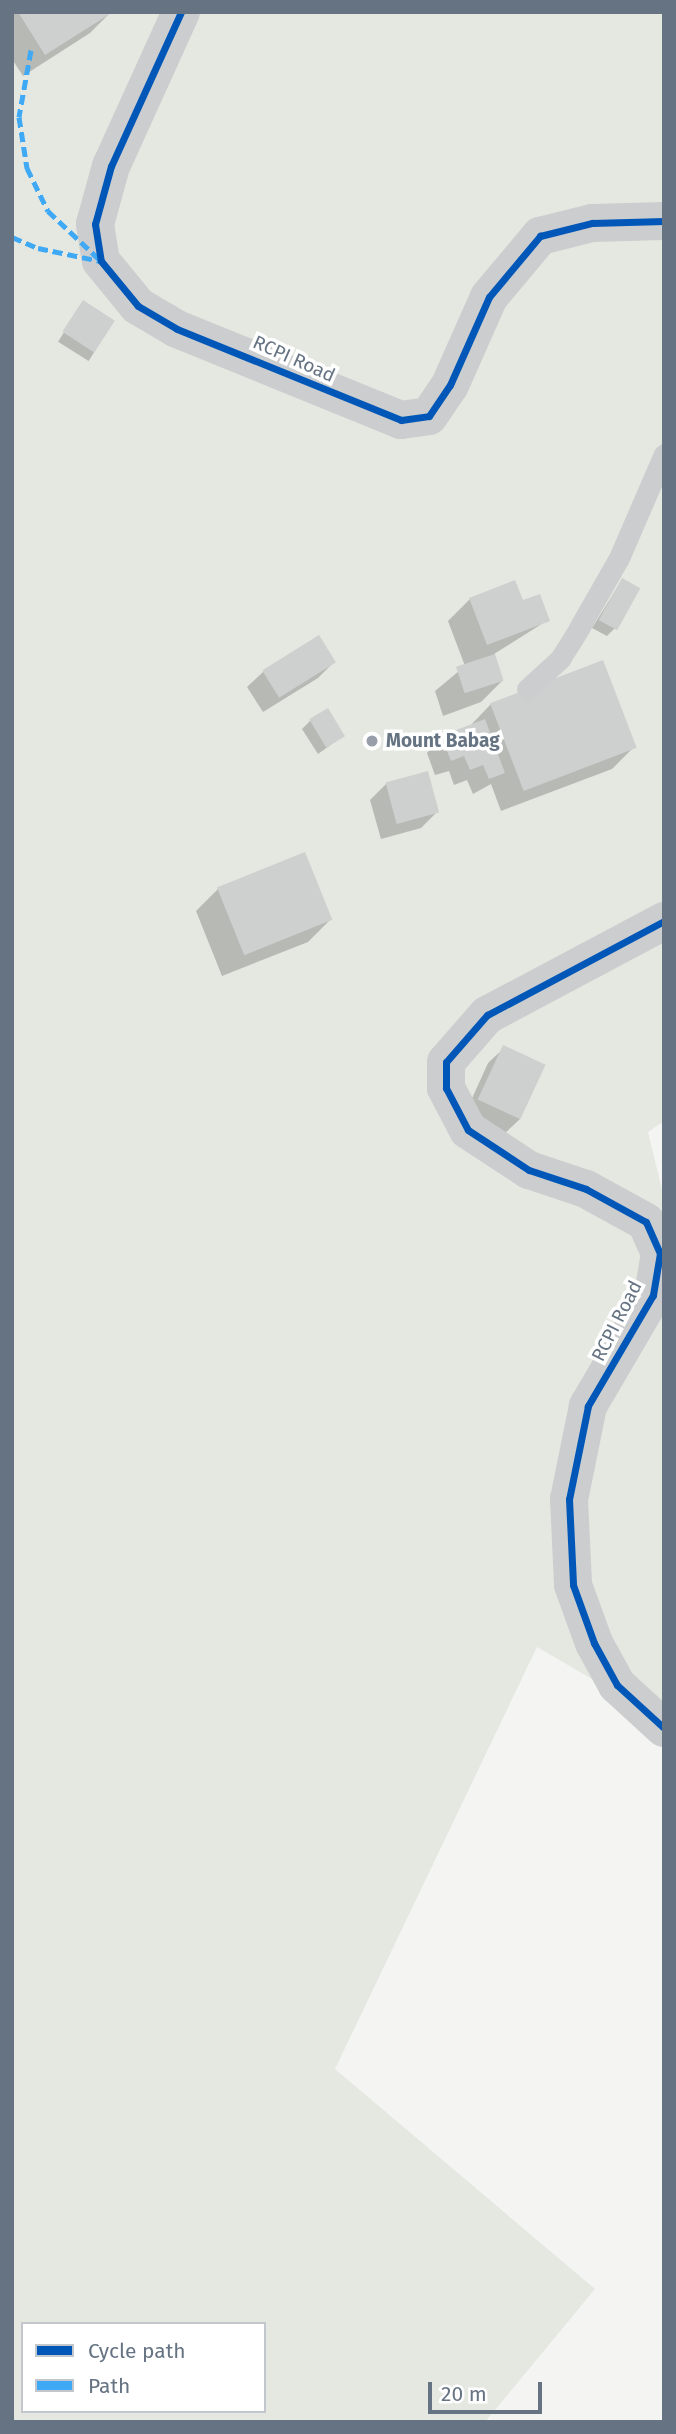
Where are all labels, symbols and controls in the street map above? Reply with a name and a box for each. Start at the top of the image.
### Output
street label: RCPI Road [249,331,339,387]
place label: Mount Babag [386,730,500,752]
marker: Mount Babag [364,733,380,749]
street label: RCPI Road [587,1277,647,1365]
legend [21,2322,266,2413]
text: Cycle path [88,2338,186,2364]
scale bar [431,2368,545,2412]
text: Path [88,2373,130,2399]
text: 20 m [441,2381,487,2407]

